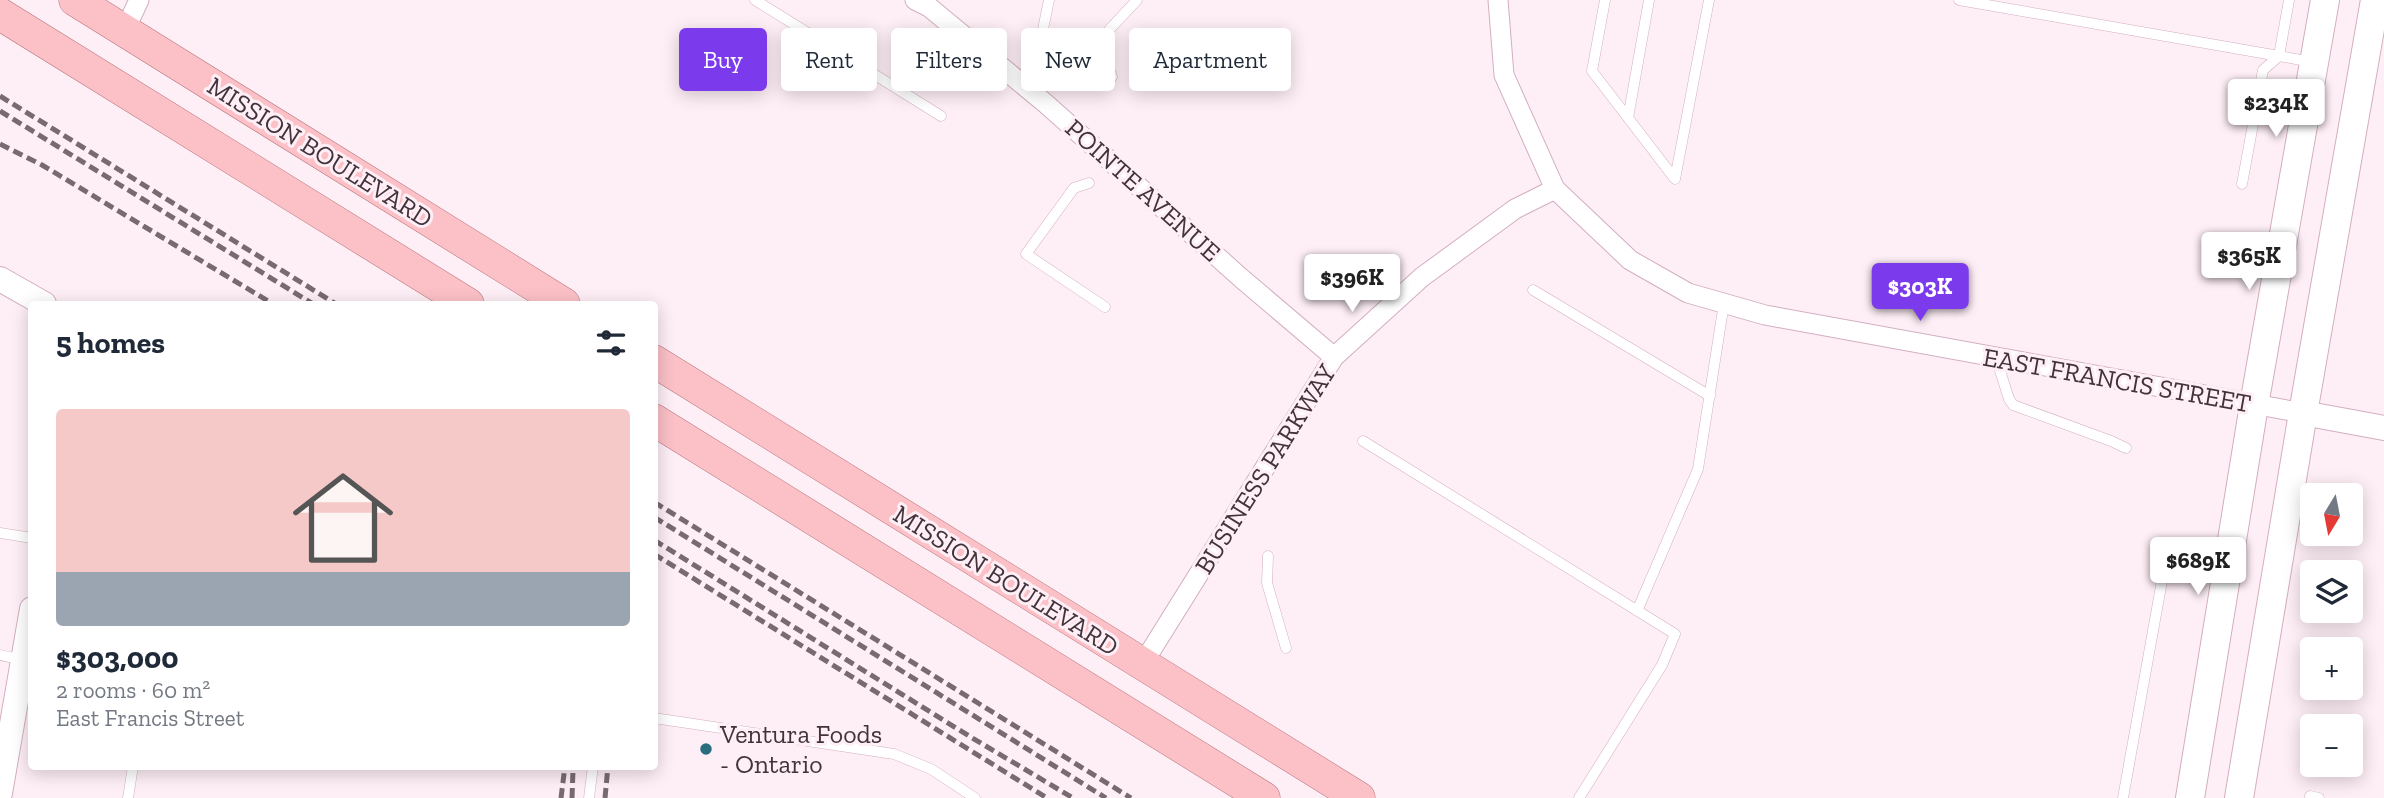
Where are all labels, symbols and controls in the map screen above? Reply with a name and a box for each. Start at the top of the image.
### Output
chip: Buy [679,28,767,91]
chip: Rent [781,28,877,91]
chip: Filters [891,28,1007,91]
chip: New [1021,28,1115,91]
chip: Apartment [1129,28,1291,91]
street label: MISSION BOULEVARD [201,70,439,234]
pin: $234K [2227,80,2325,139]
text: $234K [2244,88,2308,116]
street label: POINTE AVENUE [1059,112,1227,268]
pin: $365K [2200,232,2298,292]
text: $365K [2217,241,2281,269]
pin: $396K [1303,254,1401,314]
text: $396K [1320,263,1384,291]
pin: $303K [1871,264,1969,323]
text: $303K [1888,272,1952,300]
icon: filters [592,324,630,362]
text: 5 homes [56,325,165,361]
street label: EAST FRANCIS STREET [1981,341,2253,419]
street label: BUSINESS PARKWAY [1187,358,1343,580]
icon: home [280,455,406,581]
north arrow [2300,483,2362,546]
map controls [2300,483,2363,777]
street label: MISSION BOULEVARD [887,498,1125,662]
pin: $689K [2149,538,2247,597]
text: $689K [2166,546,2230,574]
button: layers [2300,560,2363,623]
button: + [2300,637,2363,700]
text: $303,000 [56,640,179,676]
text: 2 rooms · 60 m² [56,676,210,704]
text: East Francis Street [56,704,244,732]
button: − [2300,714,2363,777]
place label: Ventura Foods - Ontario [719,718,882,780]
marker: Ventura Foods - Ontario [698,741,714,757]

